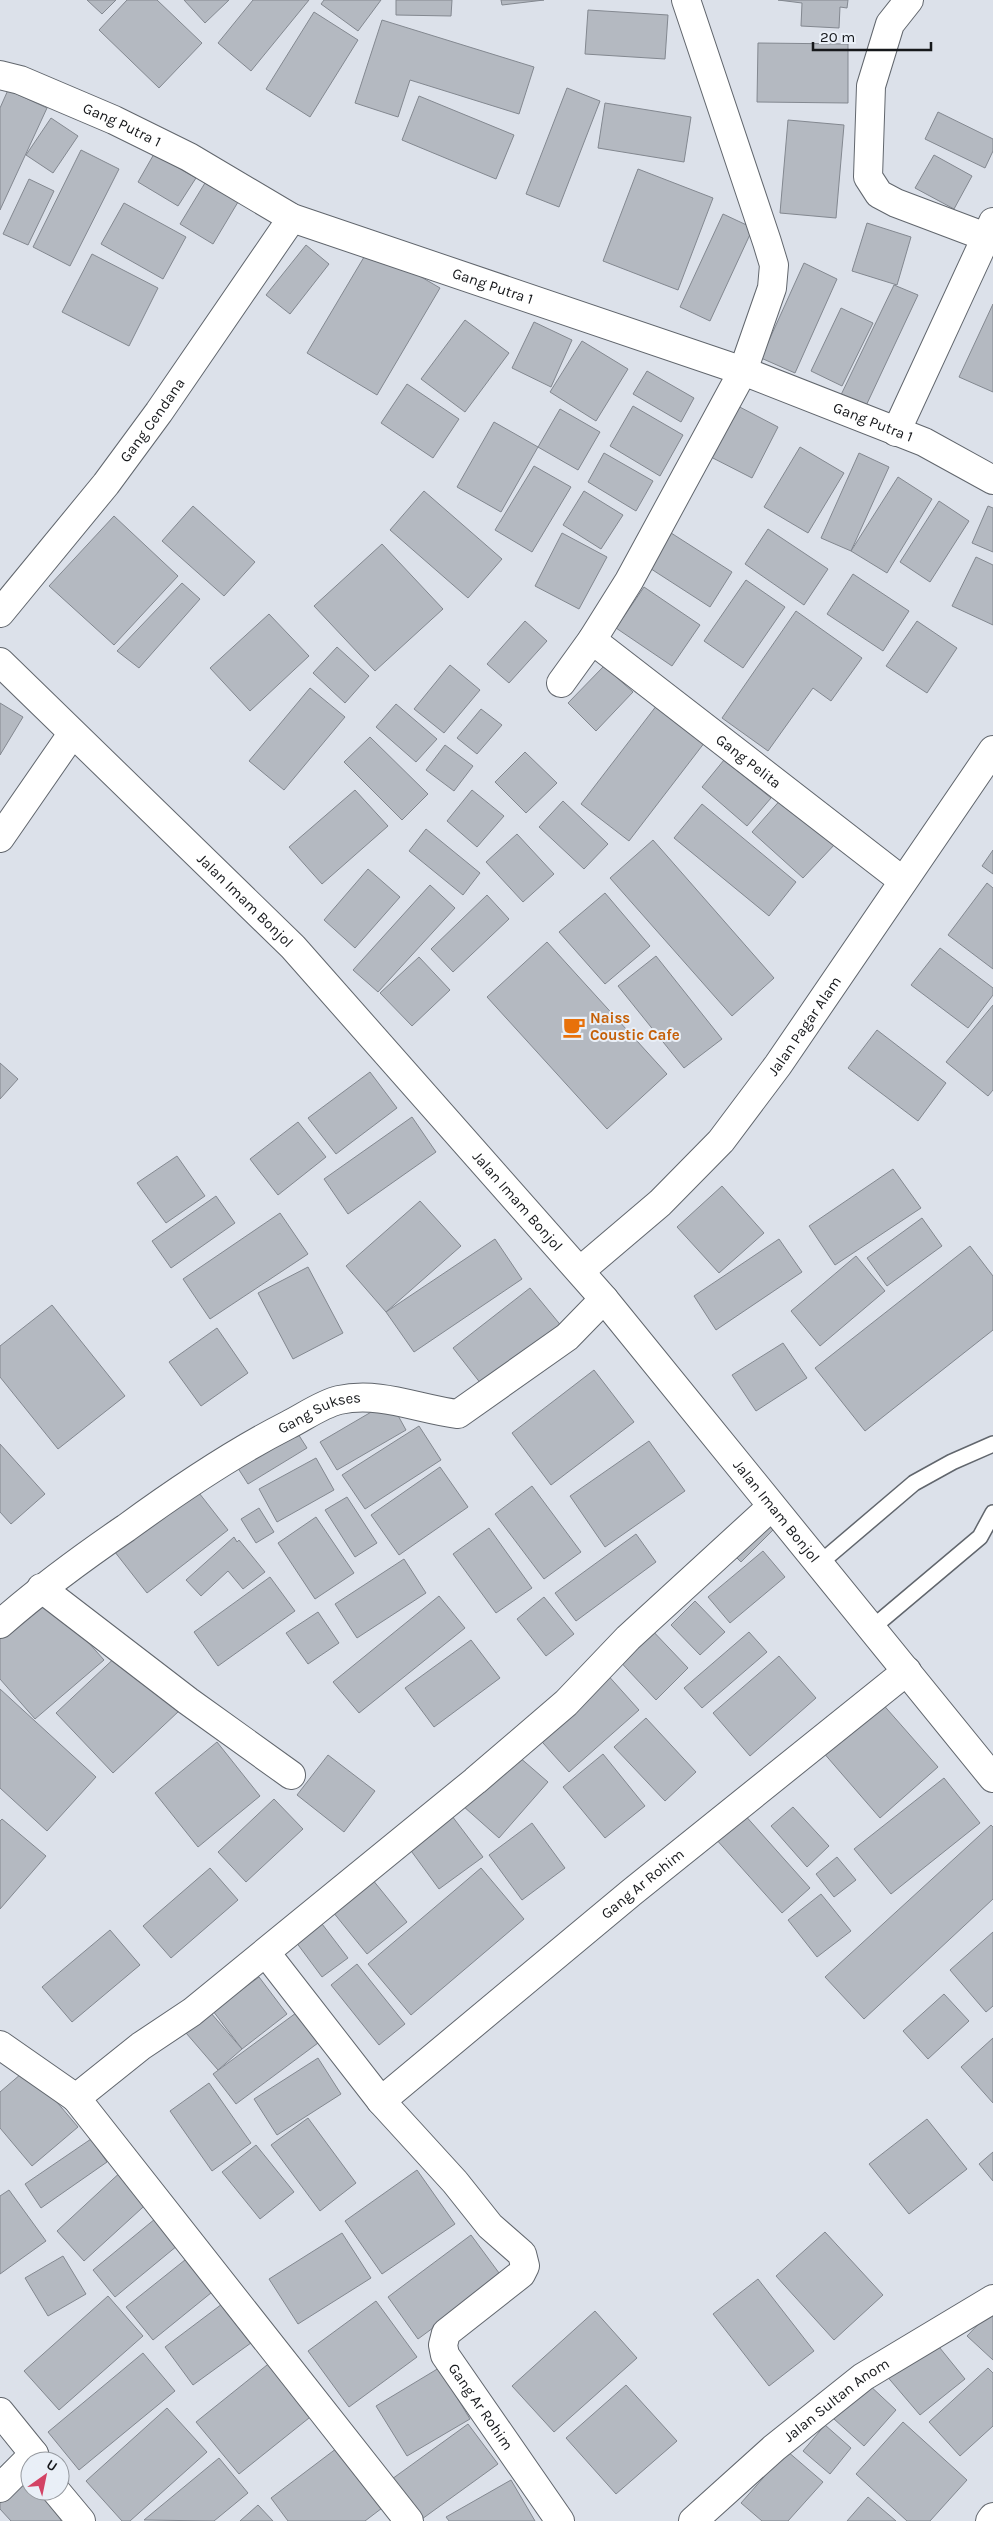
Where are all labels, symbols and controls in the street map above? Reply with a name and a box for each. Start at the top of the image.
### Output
scale bar [813,20,930,52]
text: 20 m [820,28,855,46]
street label: Gang Putra 1 [80,99,164,151]
street label: Gang Putra 1 [450,264,535,308]
street label: Gang Cendana [116,374,189,466]
street label: Gang Putra 1 [830,398,916,446]
street label: Gang Pelita [712,730,785,792]
street label: Jalan Imam Bonjol [193,850,297,951]
street label: Jalan Pagar Alam [764,973,845,1080]
place label: Naiss Coustic Cafe [590,1009,680,1044]
cafe icon: Naiss Coustic Cafe [561,1014,587,1040]
street label: Jalan Imam Bonjol [469,1148,566,1255]
street label: Gang Sukses [275,1388,361,1438]
street label: Jalan Imam Bonjol [729,1456,824,1566]
street label: Gang Ar Rohim [597,1845,688,1923]
street label: Jalan Sultan Anom [780,2354,893,2446]
street label: Gang Ar Rohim [444,2360,517,2454]
north arrow [20,2451,70,2501]
text: U [43,2456,60,2475]

